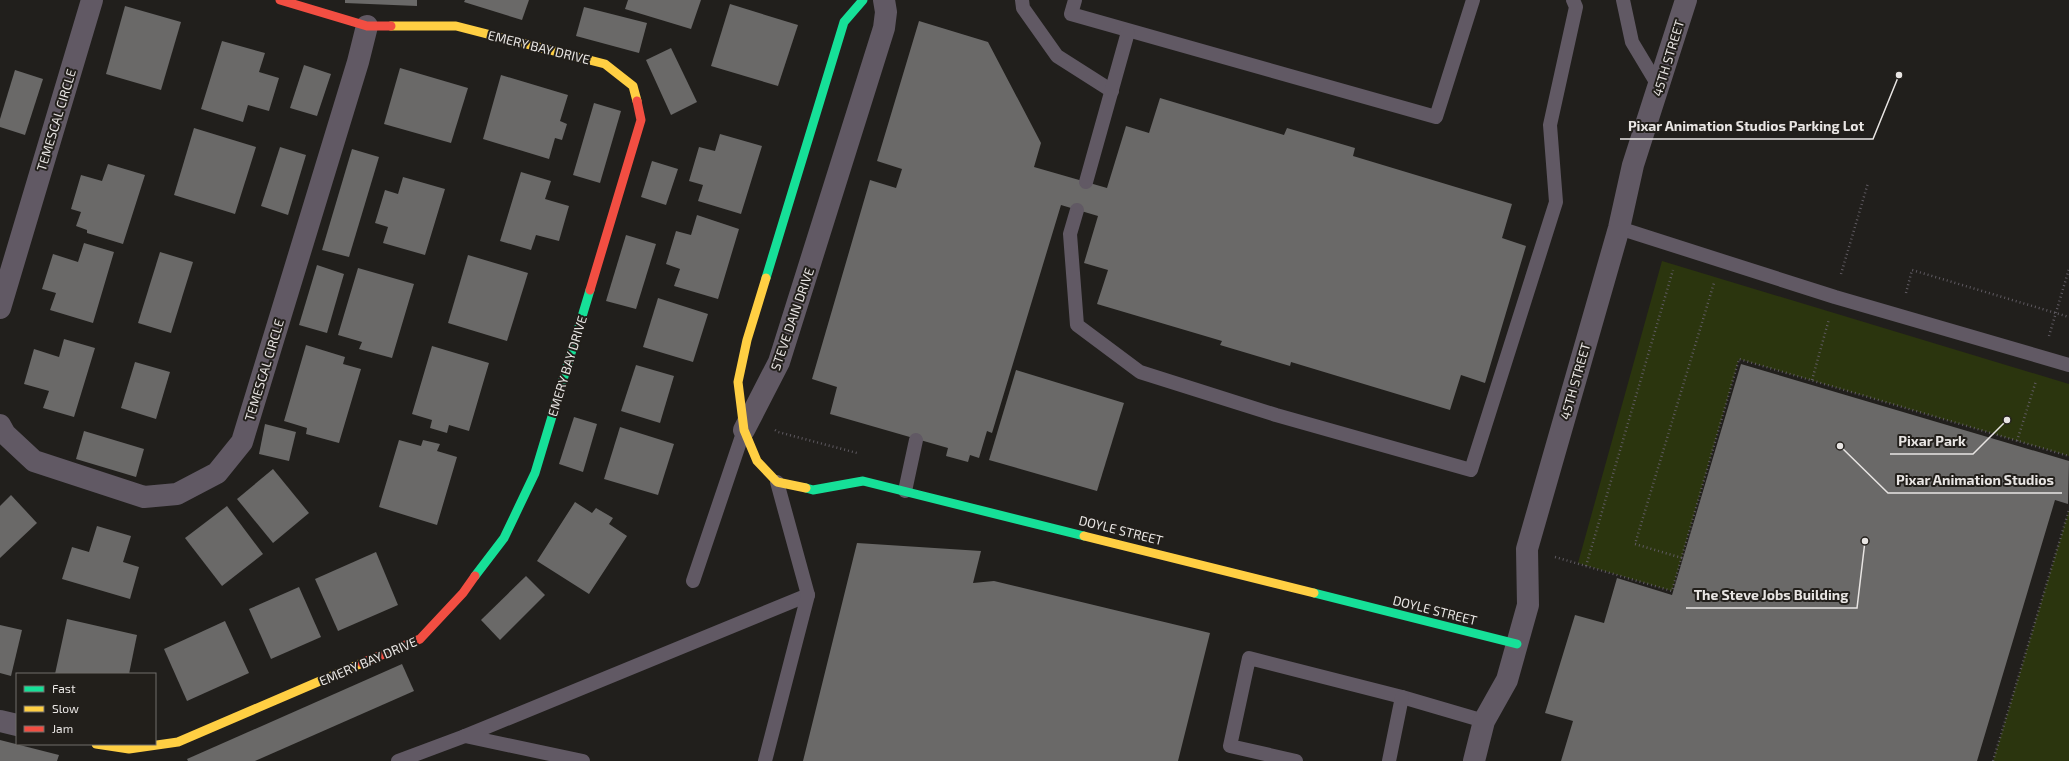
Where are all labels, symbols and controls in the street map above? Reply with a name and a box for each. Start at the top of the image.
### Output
street label: 45TH STREET [1649,17,1687,98]
street label: EMERY BAY DRIVE [486,27,592,67]
street label: TEMESCAL CIRCLE [33,67,79,173]
callout: Pixar Animation Studios Parking Lot [1620,113,1873,139]
text: Pixar Animation Studios Parking Lot [1628,117,1864,134]
street label: STEVE DAIN DRIVE [767,266,817,372]
street label: EMERY BAY DRIVE [544,314,590,418]
street label: TEMESCAL CIRCLE [241,317,287,423]
street label: 45TH STREET [1556,340,1594,421]
callout: Pixar Park [1890,428,1973,454]
text: Pixar Park [1898,432,1966,449]
callout: Pixar Animation Studios [1888,467,2062,493]
text: Pixar Animation Studios [1896,471,2054,488]
street label: DOYLE STREET [1077,512,1165,548]
callout: The Steve Jobs Building [1686,582,1857,608]
text: The Steve Jobs Building [1694,586,1848,603]
street label: DOYLE STREET [1391,592,1479,628]
street label: EMERY BAY DRIVE [317,633,419,689]
legend [16,673,156,745]
text: Fast [52,681,76,695]
text: Slow [52,701,79,715]
text: Jam [52,721,73,735]

